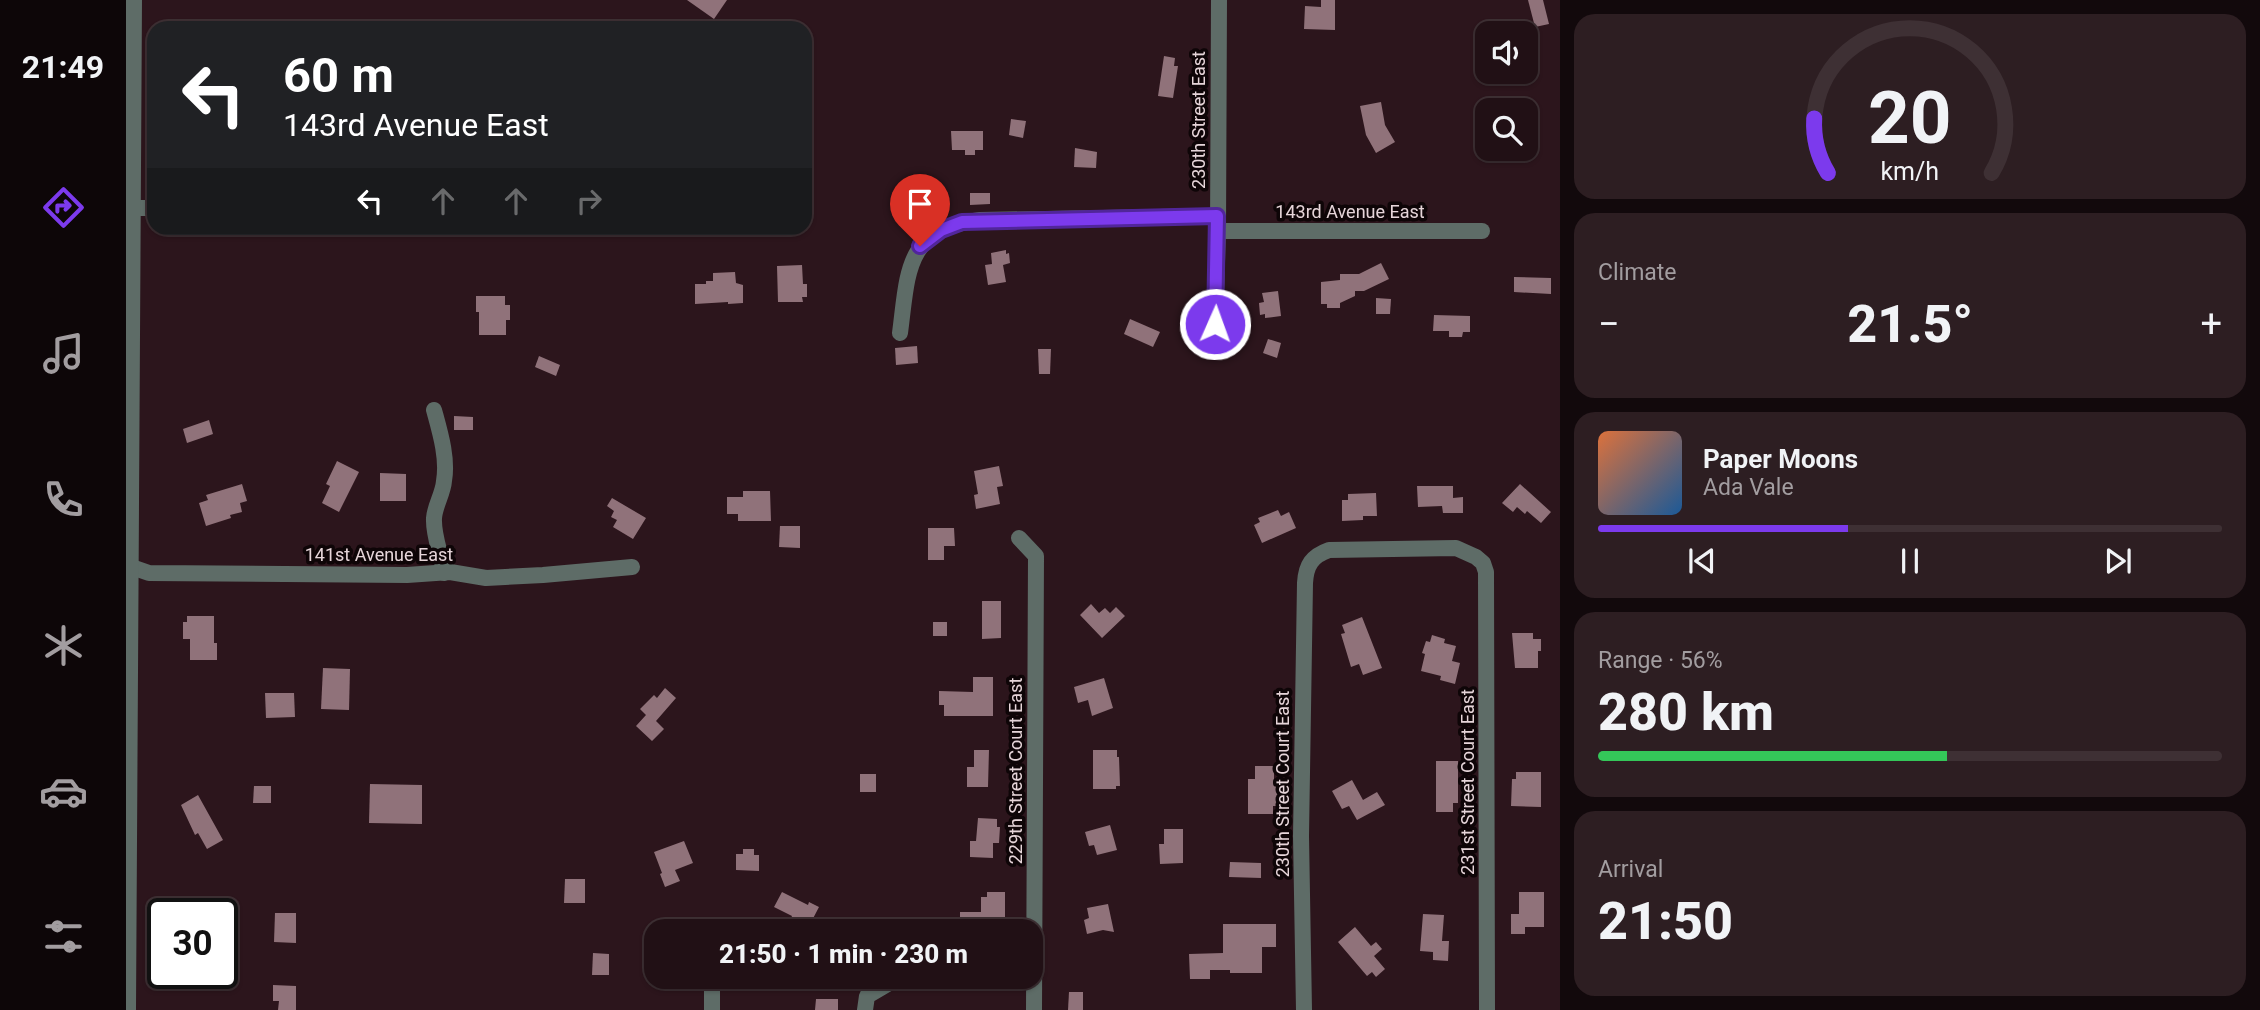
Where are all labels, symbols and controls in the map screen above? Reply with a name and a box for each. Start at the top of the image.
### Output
map controls [1475,21,1538,161]
button: sound [1475,21,1538,84]
text: 60 m [283,47,394,104]
text: 21:49 [22,48,104,86]
icon: left [168,49,259,140]
street label: 230th Street East [1188,51,1209,189]
text: 20 [1868,75,1952,161]
button: search [1475,98,1538,161]
text: 143rd Avenue East [283,106,549,144]
text: km/h [1881,156,1939,185]
pin [890,174,950,246]
icon: left [351,182,389,220]
icon: ahead [424,182,462,220]
icon: ahead [497,182,535,220]
icon: right [570,182,608,220]
icon: directions [39,183,88,232]
icon: arrive [901,185,939,223]
street label: 143rd Avenue East [1275,201,1425,222]
text: Climate [1598,259,1677,286]
position arrow [1178,287,1252,361]
text: 21.5° [1847,294,1973,355]
text: − [1598,302,1620,346]
text: + [2200,302,2222,346]
icon: music [39,329,88,378]
text: Paper Moons [1703,444,1858,474]
text: Ada Vale [1703,474,1794,501]
icon: phone [39,475,88,524]
icon: previous [1683,542,1721,580]
icon: pause [1891,542,1929,580]
icon: next [2099,542,2137,580]
street label: 141st Avenue East [305,544,453,565]
icon: climate [39,621,88,670]
text: Range · 56% [1598,647,1723,674]
street label: 229th Street Court East [1005,678,1026,864]
text: 280 km [1598,682,1774,743]
street label: 231st Street Court East [1457,689,1478,875]
street label: 230th Street Court East [1272,691,1293,877]
icon: car [39,767,88,816]
text: Arrival [1598,856,1663,883]
text: 21:50 [1598,891,1733,952]
speed limit sign: 30 [147,898,238,989]
icon: filters [39,912,88,961]
text: 21:50 · 1 min · 230 m [719,939,968,969]

